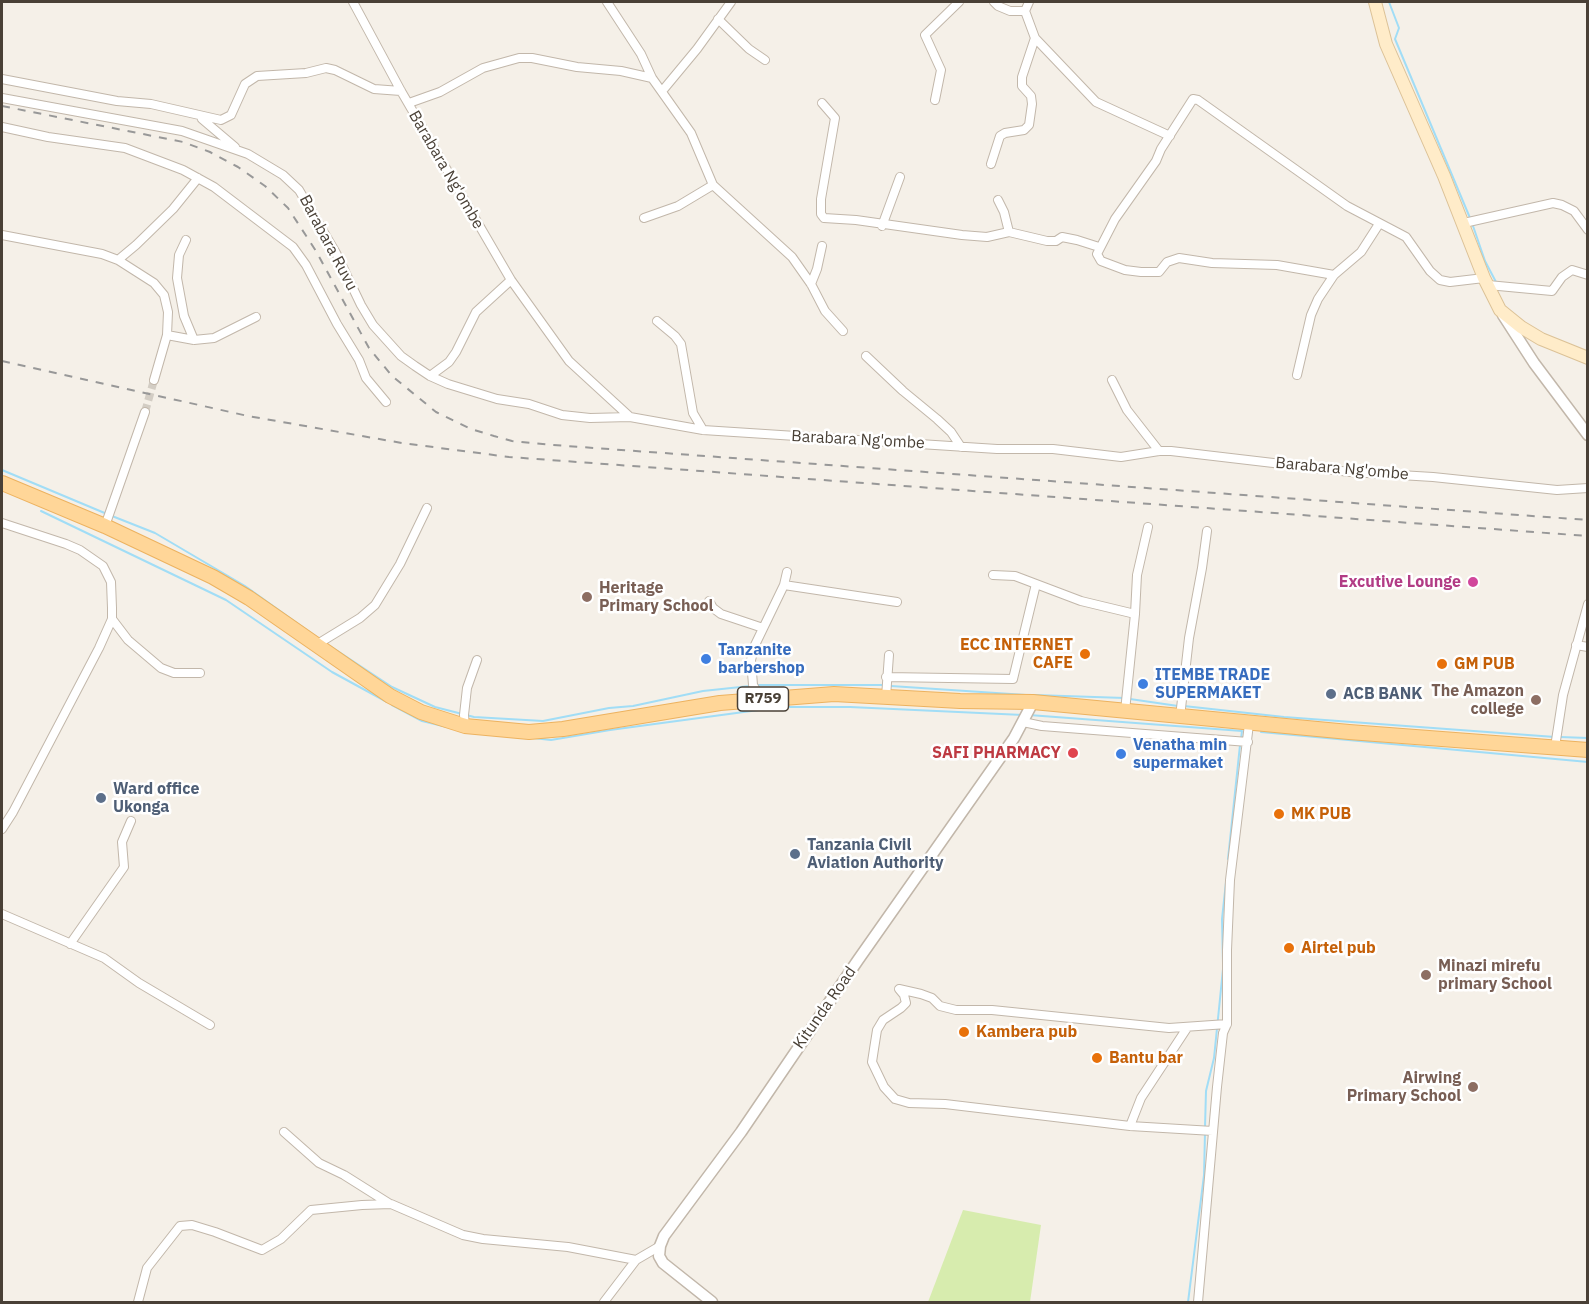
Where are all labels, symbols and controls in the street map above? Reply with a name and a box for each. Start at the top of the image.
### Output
street label: Barabara Ng'ombe [404,107,488,233]
street label: Barabara Ruvu [295,192,361,294]
street label: Barabara Ng'ombe [791,427,925,453]
street label: Barabara Ng'ombe [1275,454,1409,484]
place label: Excutive Lounge [1339,572,1461,592]
marker: Excutive Lounge [1466,575,1480,589]
place label: Heritage Primary School [599,578,713,616]
marker: Heritage Primary School [580,590,594,604]
place label: ECC INTERNET CAFE [960,635,1073,673]
place label: Tanzanite barbershop [718,640,805,678]
marker: ECC INTERNET CAFE [1078,647,1092,661]
marker: Tanzanite barbershop [699,652,713,666]
place label: GM PUB [1454,654,1515,674]
marker: GM PUB [1435,657,1449,671]
place label: ITEMBE TRADE SUPERMAKET [1155,665,1270,703]
marker: ITEMBE TRADE SUPERMAKET [1136,677,1150,691]
place label: The Amazon college [1431,681,1524,719]
place label: ACB BANK [1343,684,1422,704]
road number: R759 [738,687,789,711]
marker: ACB BANK [1324,687,1338,701]
marker: The Amazon college [1529,693,1543,707]
place label: Venatha min supermaket [1133,735,1227,773]
place label: SAFI PHARMACY [932,743,1061,763]
marker: SAFI PHARMACY [1066,746,1080,760]
marker: Venatha min supermaket [1114,747,1128,761]
place label: Ward office Ukonga [113,779,199,817]
marker: Ward office Ukonga [94,791,108,805]
place label: MK PUB [1291,804,1351,824]
marker: MK PUB [1272,807,1286,821]
place label: Tanzania Civil Aviation Authority [807,835,944,873]
marker: Tanzania Civil Aviation Authority [788,847,802,861]
place label: Airtel pub [1301,938,1376,958]
marker: Airtel pub [1282,941,1296,955]
place label: Minazi mirefu primary School [1438,956,1552,994]
street label: Kitunda Road [790,963,860,1053]
marker: Minazi mirefu primary School [1419,968,1433,982]
place label: Kambera pub [976,1022,1077,1042]
marker: Kambera pub [957,1025,971,1039]
place label: Bantu bar [1109,1048,1183,1068]
marker: Bantu bar [1090,1051,1104,1065]
place label: Airwing Primary School [1347,1068,1461,1106]
marker: Airwing Primary School [1466,1080,1480,1094]

